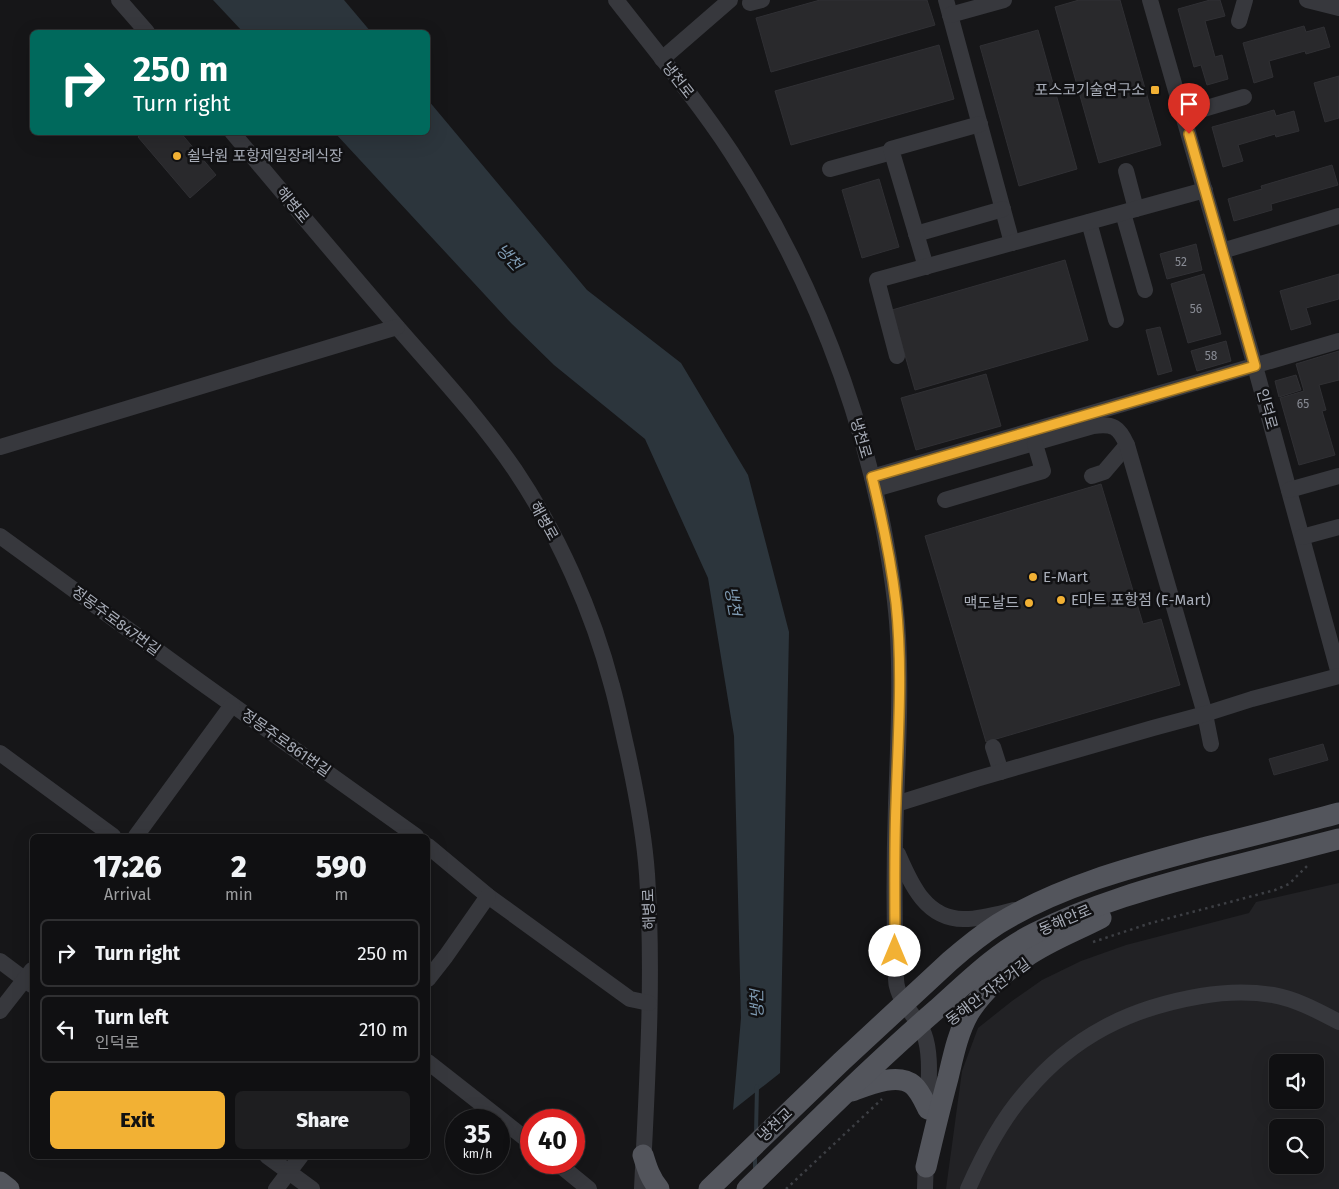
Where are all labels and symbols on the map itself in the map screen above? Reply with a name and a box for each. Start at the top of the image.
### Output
street label: 냉천로 [658,58,698,102]
place label: 포스코기술연구소 [1035,81,1145,99]
pin [1168,83,1210,134]
marker: 포스코기술연구소 [1149,84,1161,96]
place label: 쉴낙원 포항제일장례식장 [187,147,343,165]
marker: 쉴낙원 포항제일장례식장 [171,150,183,162]
street label: 해병로 [273,183,313,227]
water label: 냉천 [492,240,528,276]
house number: 52 [1175,255,1187,269]
house number: 56 [1190,302,1202,316]
house number: 58 [1205,349,1218,363]
street label: 인덕로 [1253,387,1281,431]
house number: 65 [1297,397,1309,411]
street label: 냉천로 [847,416,875,460]
street label: 해병로 [526,499,562,543]
place label: E-Mart [1043,568,1088,586]
marker: E-Mart [1027,571,1039,583]
street label: 정몽주로847번길 [68,583,164,659]
water label: 냉천 [721,585,745,619]
place label: E마트 포항점 (E-Mart) [1071,591,1211,609]
place label: 맥도날드 [964,594,1019,612]
marker: E마트 포항점 (E-Mart) [1055,594,1067,606]
marker: 맥도날드 [1023,597,1035,609]
street label: 정몽주로861번길 [238,706,334,780]
street label: 해병로 [639,888,659,930]
street label: 동해안로 [1036,901,1094,939]
position arrow [868,924,920,976]
street label: 동해안 자전거길 [942,955,1034,1029]
water label: 냉천 [747,987,767,1019]
street label: 냉천교 [754,1104,796,1146]
speed limit sign: 40 [520,1109,585,1174]

